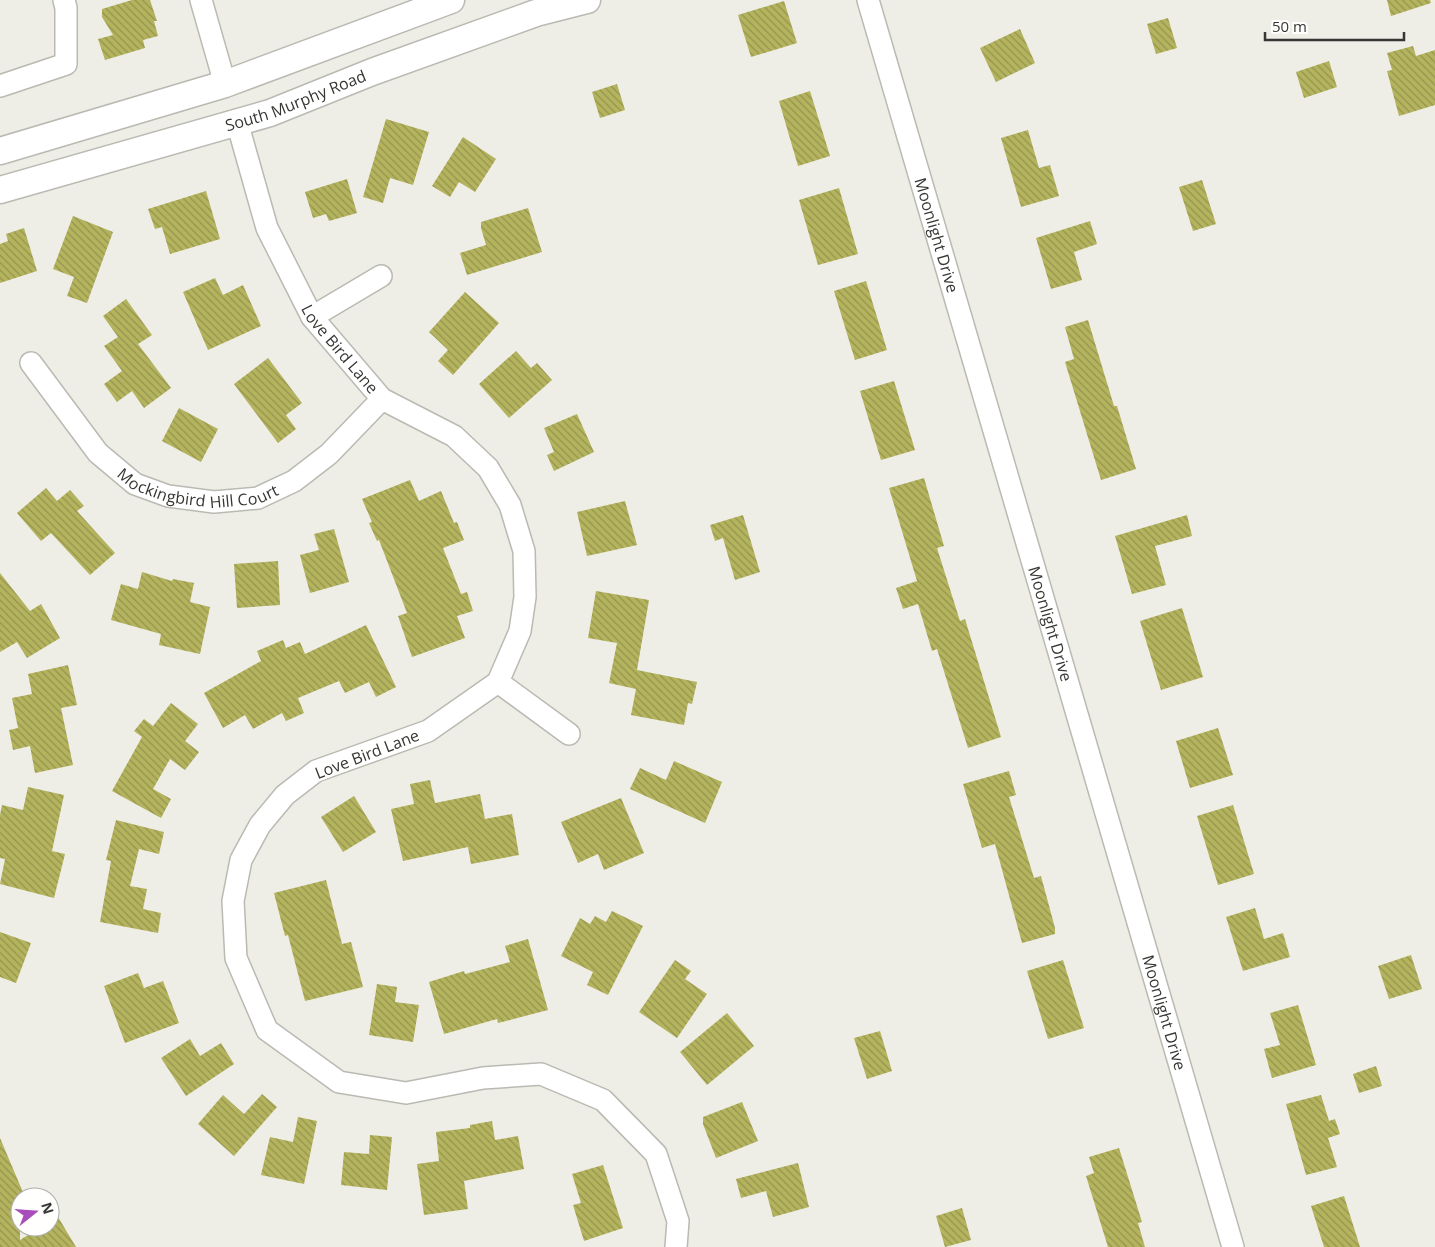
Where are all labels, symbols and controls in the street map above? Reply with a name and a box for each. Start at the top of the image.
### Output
scale bar [1265,10,1404,42]
text: 50 m [1272,16,1307,36]
street label: South Murphy Road [223,65,369,136]
street label: Moonlight Drive [910,175,964,295]
street label: Love Bird Lane [296,301,383,398]
street label: Mockingbird Hill Court [113,463,282,513]
street label: Moonlight Drive [1023,564,1078,684]
street label: Love Bird Lane [312,724,422,784]
street label: Moonlight Drive [1137,952,1192,1073]
north arrow [10,1187,60,1237]
text: N [37,1200,59,1216]

